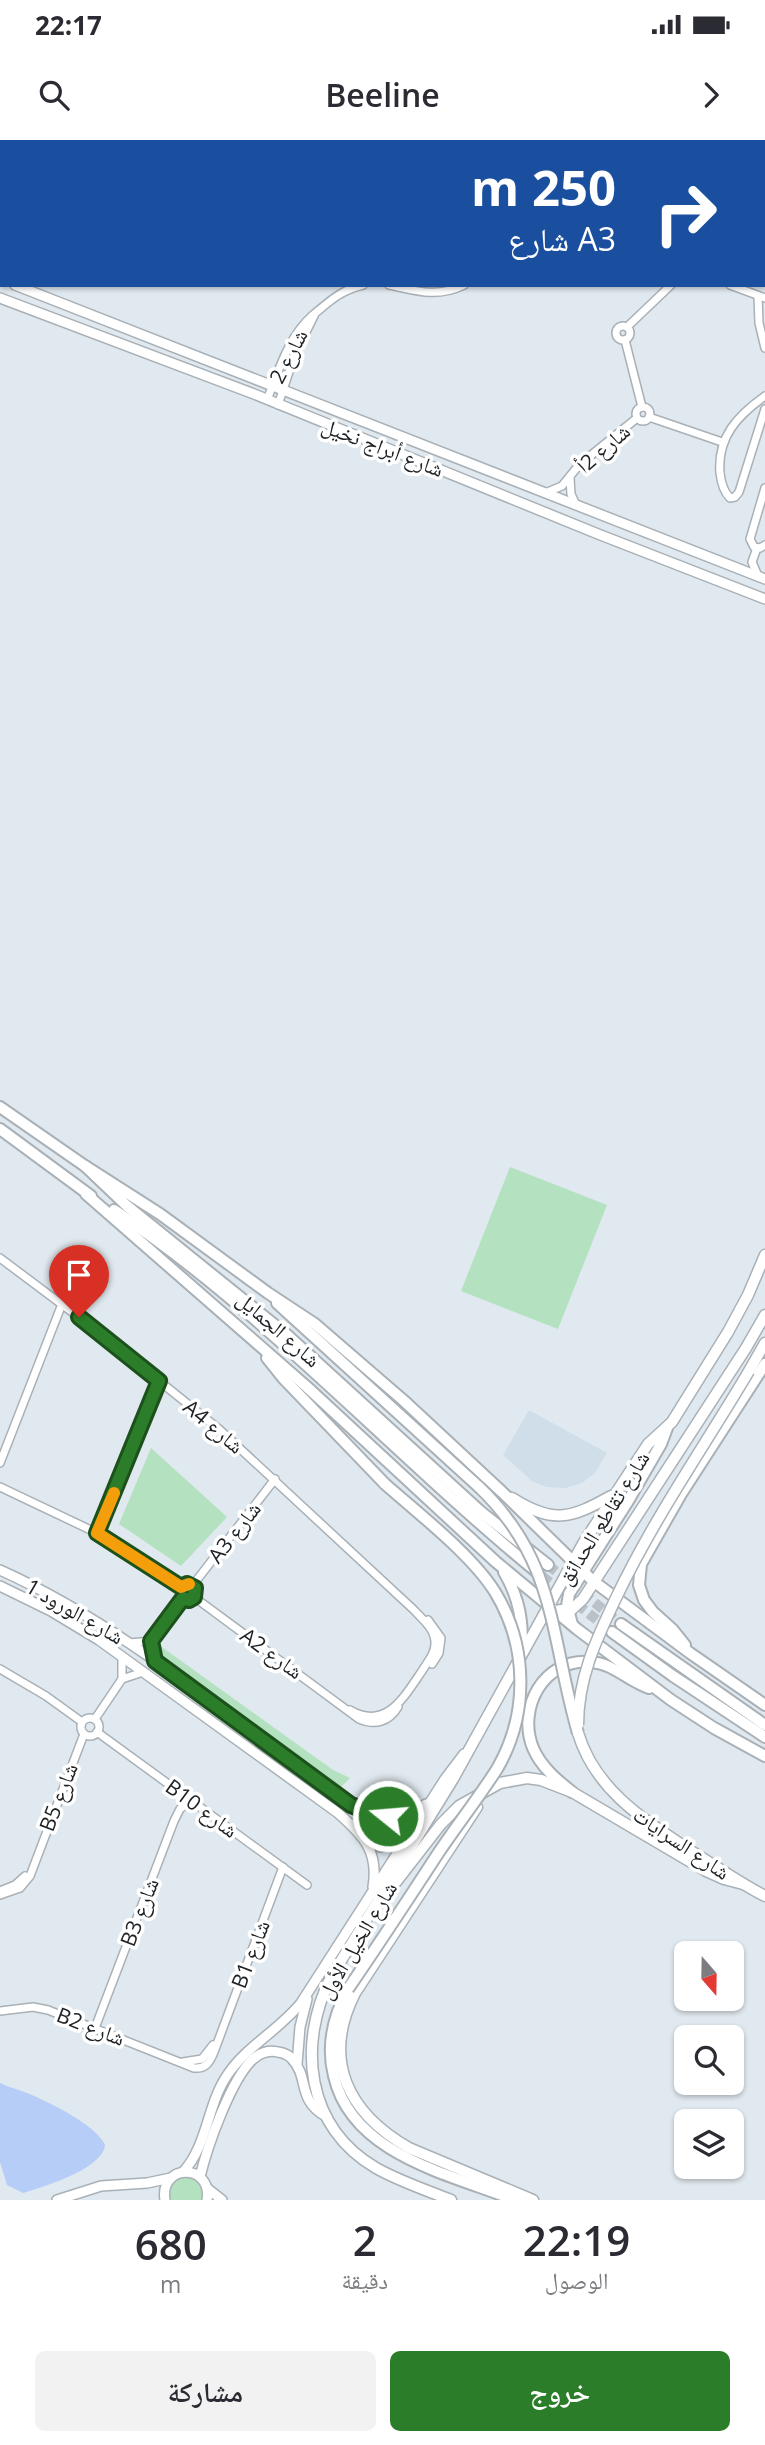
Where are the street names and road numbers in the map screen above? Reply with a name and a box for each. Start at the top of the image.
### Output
street label: شارع 2 [262,324,314,388]
street label: شارع أبراج نخيل [318,411,448,483]
street label: شارع 2أ [570,417,636,479]
street label: شارع الجمايل [231,1285,327,1373]
street label: A4 شارع [178,1393,250,1459]
street label: شارع تقاطع الحدائق [551,1446,655,1590]
street label: A3 شارع [201,1496,267,1568]
street label: شارع الورود 1 [21,1572,129,1650]
street label: A2 شارع [235,1621,309,1685]
street label: B5 شارع [32,1759,84,1835]
street label: B10 شارع [160,1772,244,1844]
street label: شارع السرايات [628,1800,736,1886]
street label: B3 شارع [113,1874,165,1950]
street label: شارع الخيل الأول [311,1876,403,2004]
street label: B1 شارع [224,1916,276,1992]
street label: B2 شارع [53,2000,129,2052]

